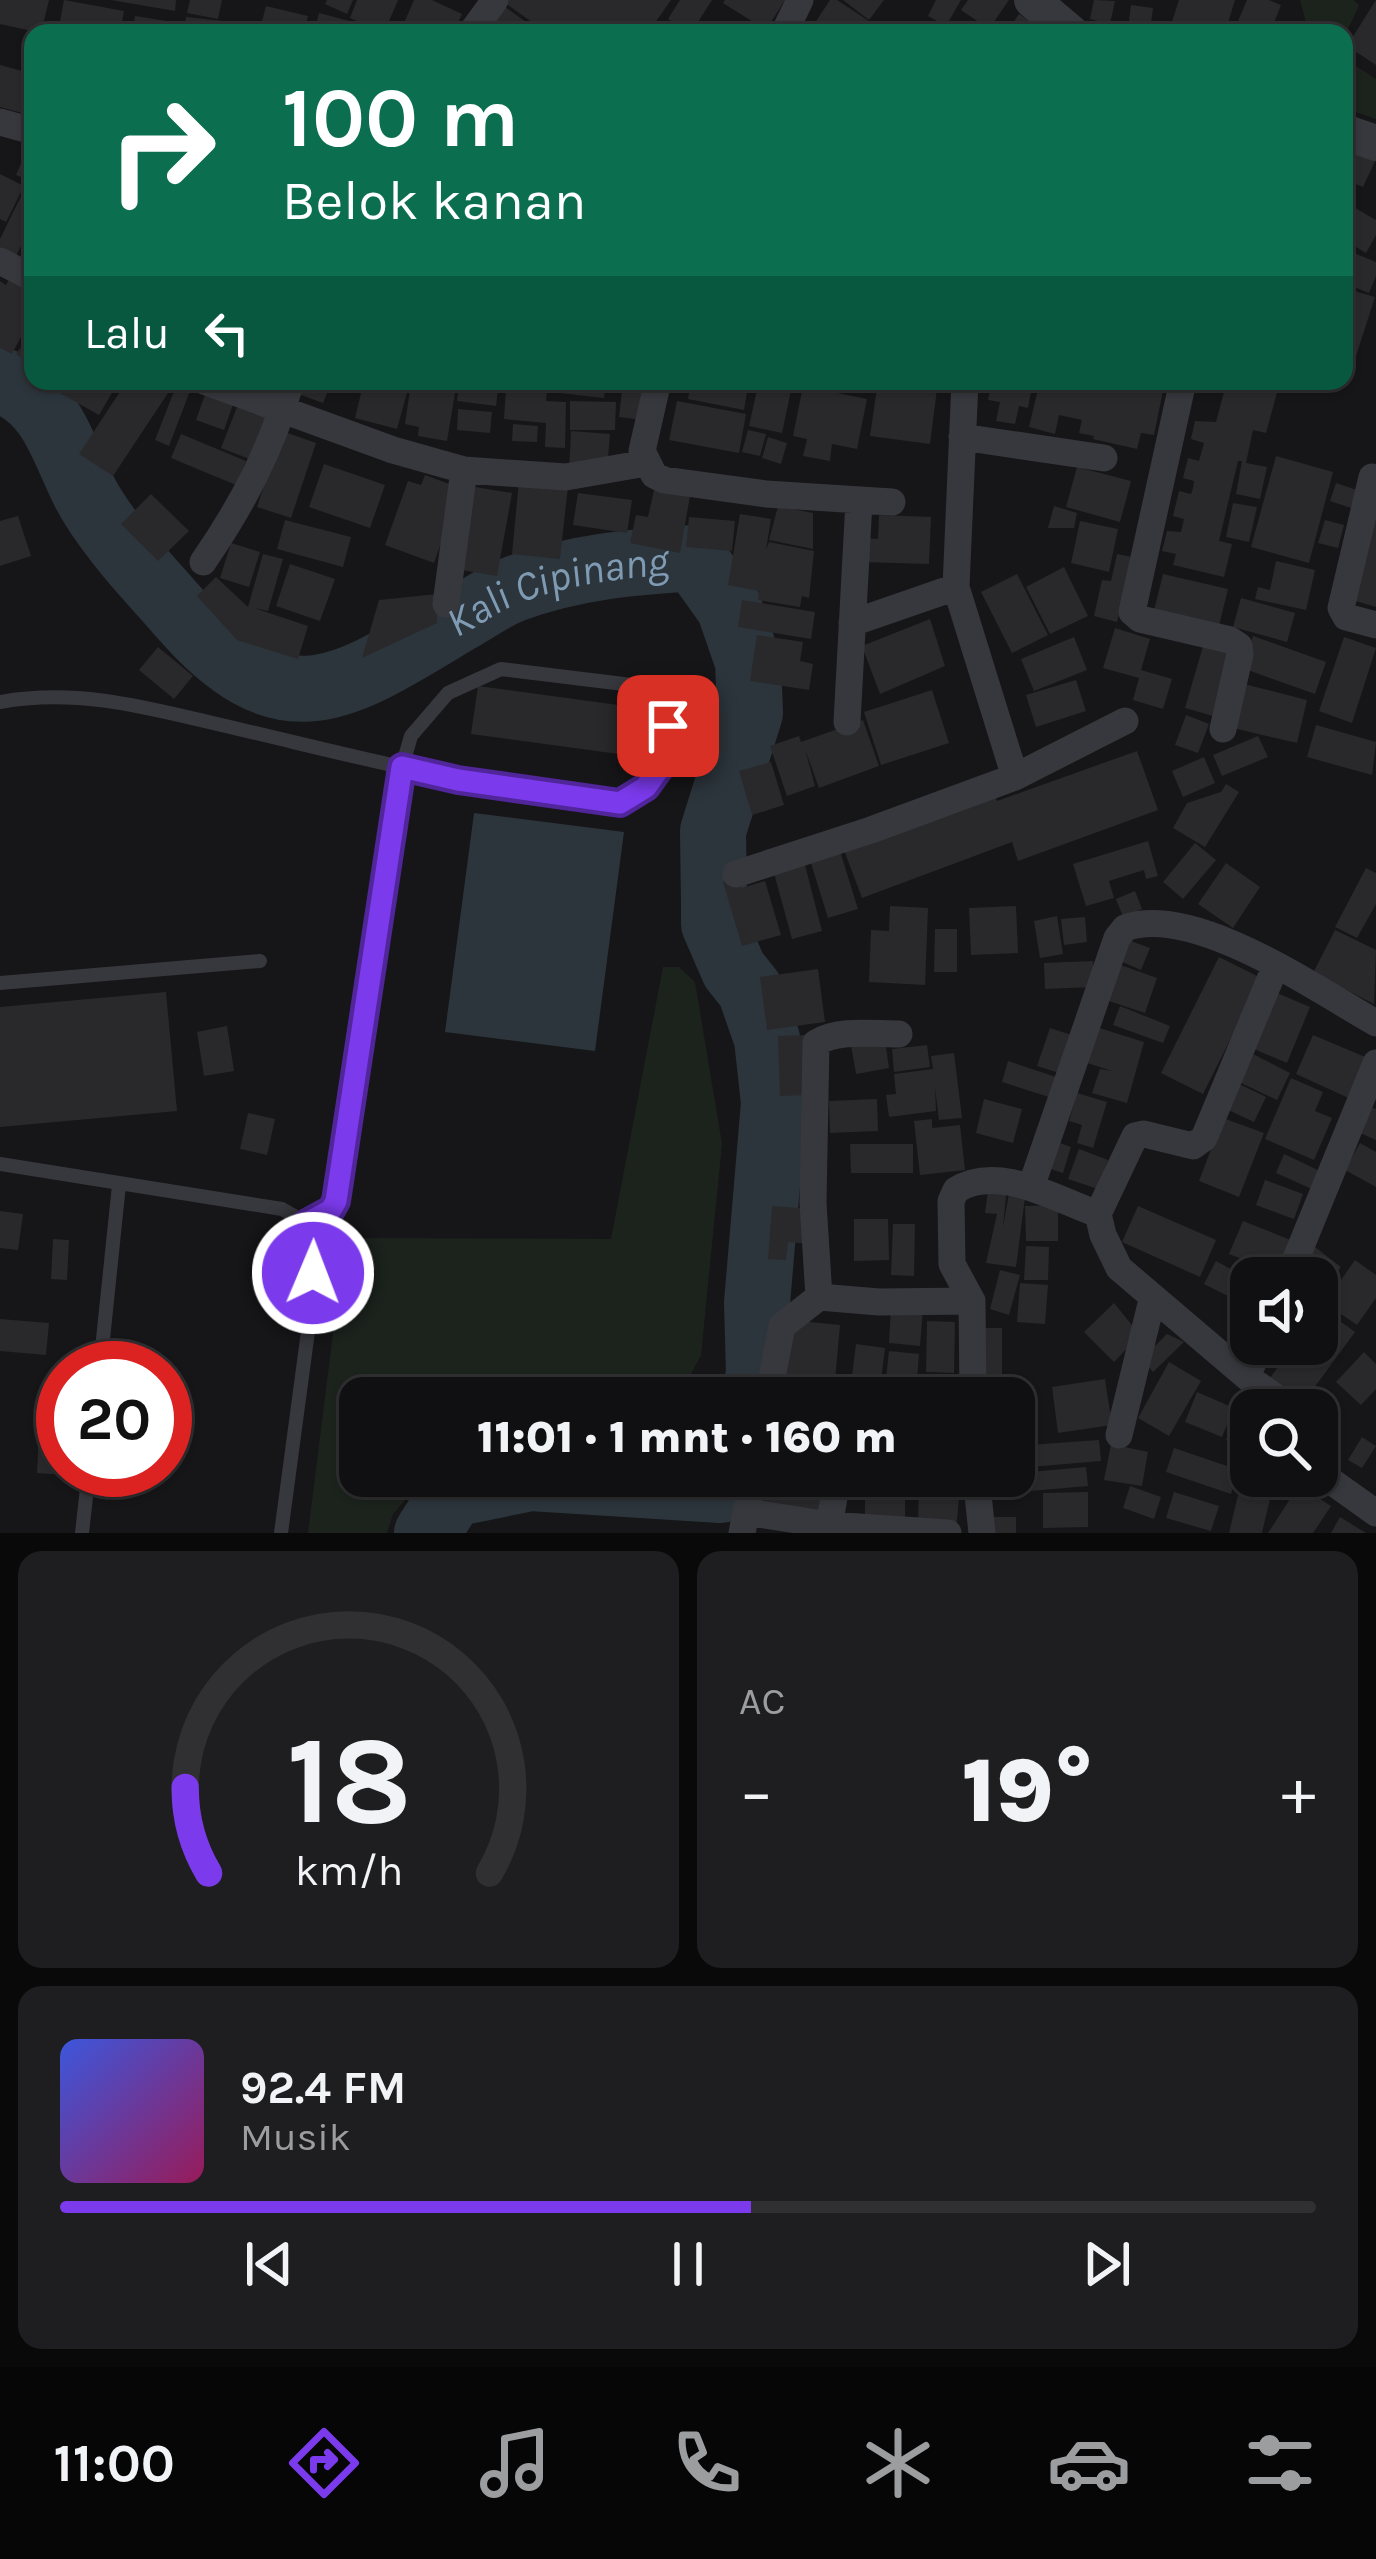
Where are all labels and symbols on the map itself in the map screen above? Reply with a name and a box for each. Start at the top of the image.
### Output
water label: Kali Cipinang [437,536,672,648]
pin [617,675,719,777]
position arrow [250,1210,376,1336]
speed limit sign: 20 [36,1341,192,1497]

